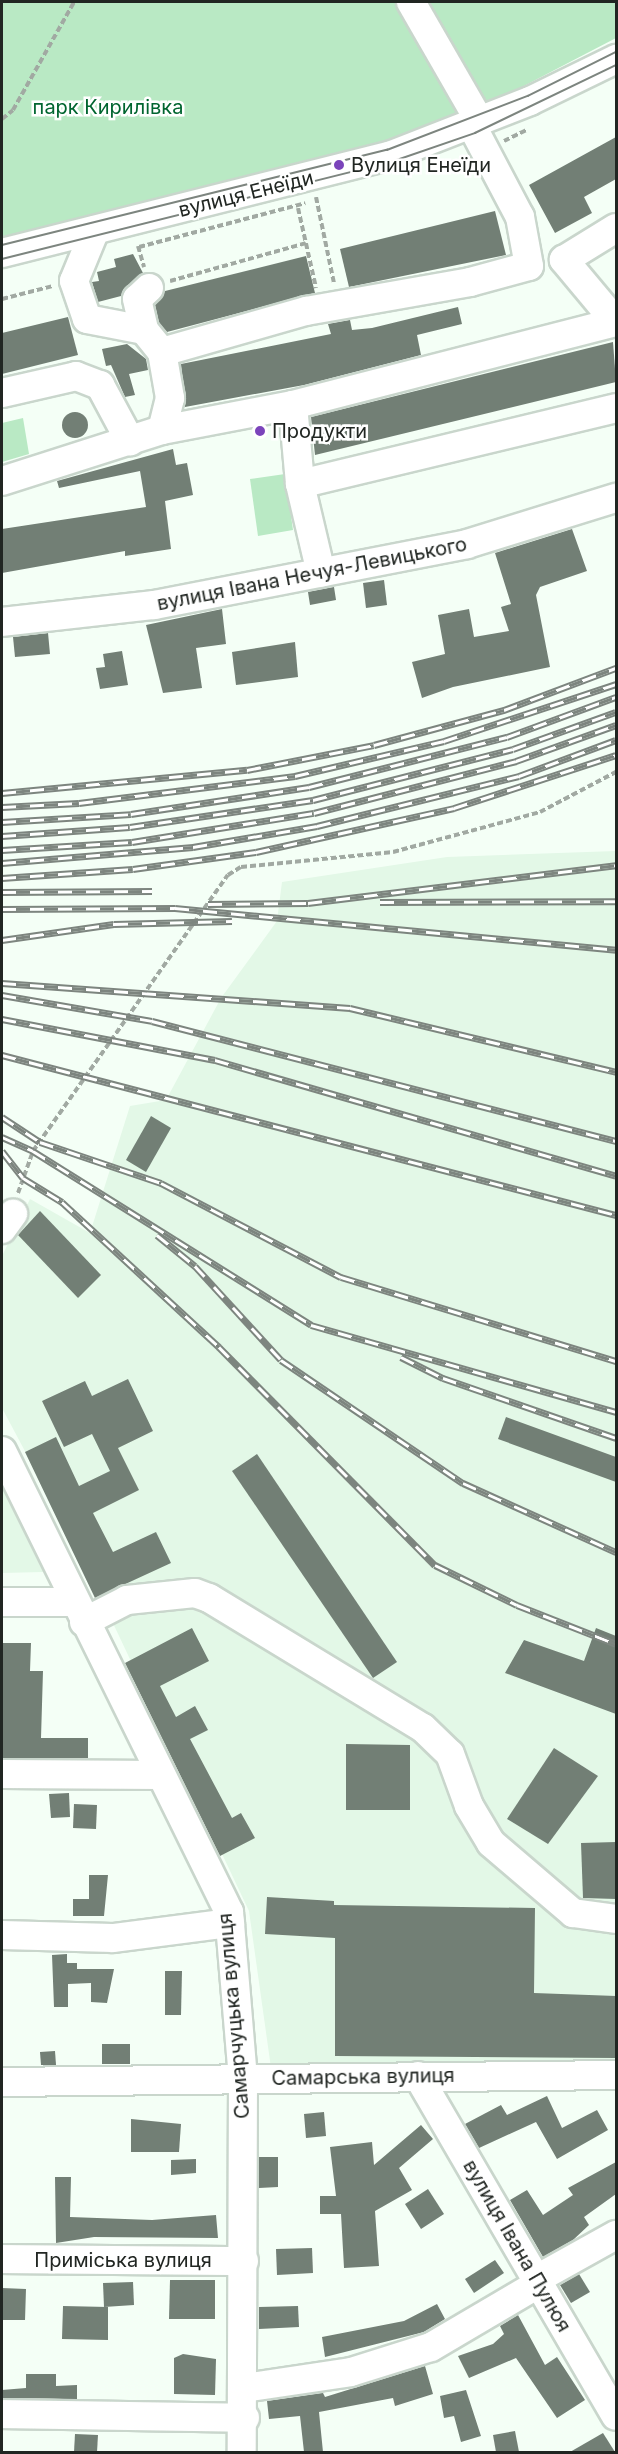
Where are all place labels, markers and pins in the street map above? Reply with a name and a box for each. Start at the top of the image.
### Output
place label: Вулиця Енеїди [351,153,491,177]
marker: Вулиця Енеїди [332,158,346,172]
place label: Продукти [272,419,367,443]
marker: Продукти [253,424,267,438]

